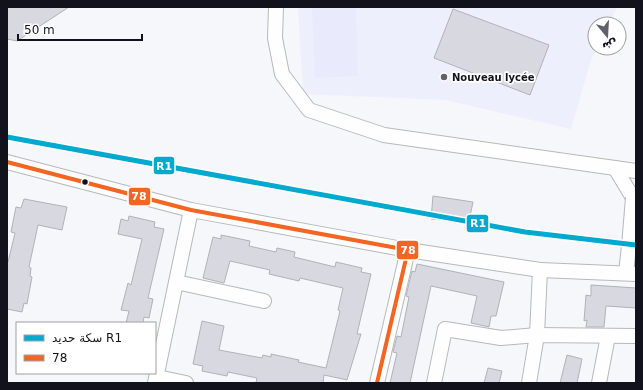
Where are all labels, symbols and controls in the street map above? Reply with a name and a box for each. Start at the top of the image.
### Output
scale bar [18,16,142,42]
north arrow [587,16,627,56]
text: 50 m [24,23,55,37]
text: ش [601,37,619,54]
marker: Nouveau lycée [439,72,449,82]
place label: Nouveau lycée [452,72,535,83]
line badge: R1 [153,156,175,175]
text: R1 [156,160,172,173]
unlabelled marker [80,177,90,187]
line badge: 78 [128,187,151,206]
text: 78 [131,190,147,203]
line badge: R1 [466,214,489,233]
text: R1 [470,217,486,230]
line badge: 78 [396,240,419,260]
text: 78 [400,244,416,257]
legend [16,322,156,374]
text: سكة حديد R1 [52,331,122,345]
text: 78 [52,351,67,365]

